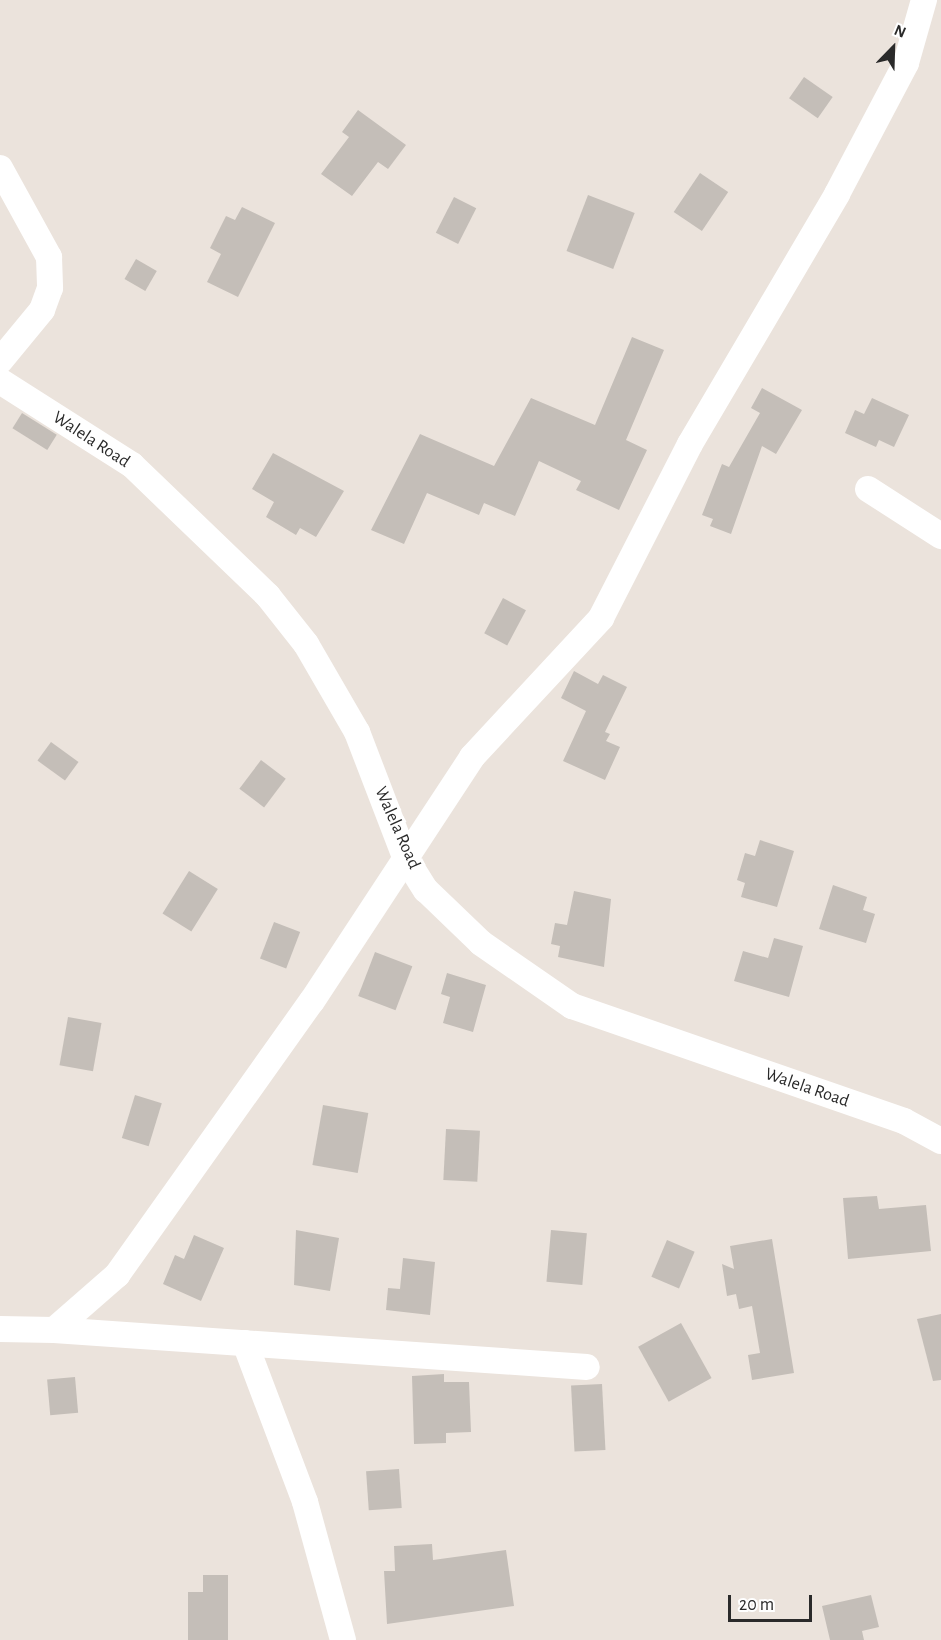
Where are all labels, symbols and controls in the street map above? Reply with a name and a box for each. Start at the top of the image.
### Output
north arrow [863,18,923,78]
text: N [892,22,908,41]
street label: Walela Road [48,407,134,473]
street label: Walela Road [369,784,425,872]
street label: Walela Road [762,1064,852,1112]
scale bar [731,1583,815,1621]
text: 20 m [739,1596,774,1614]

